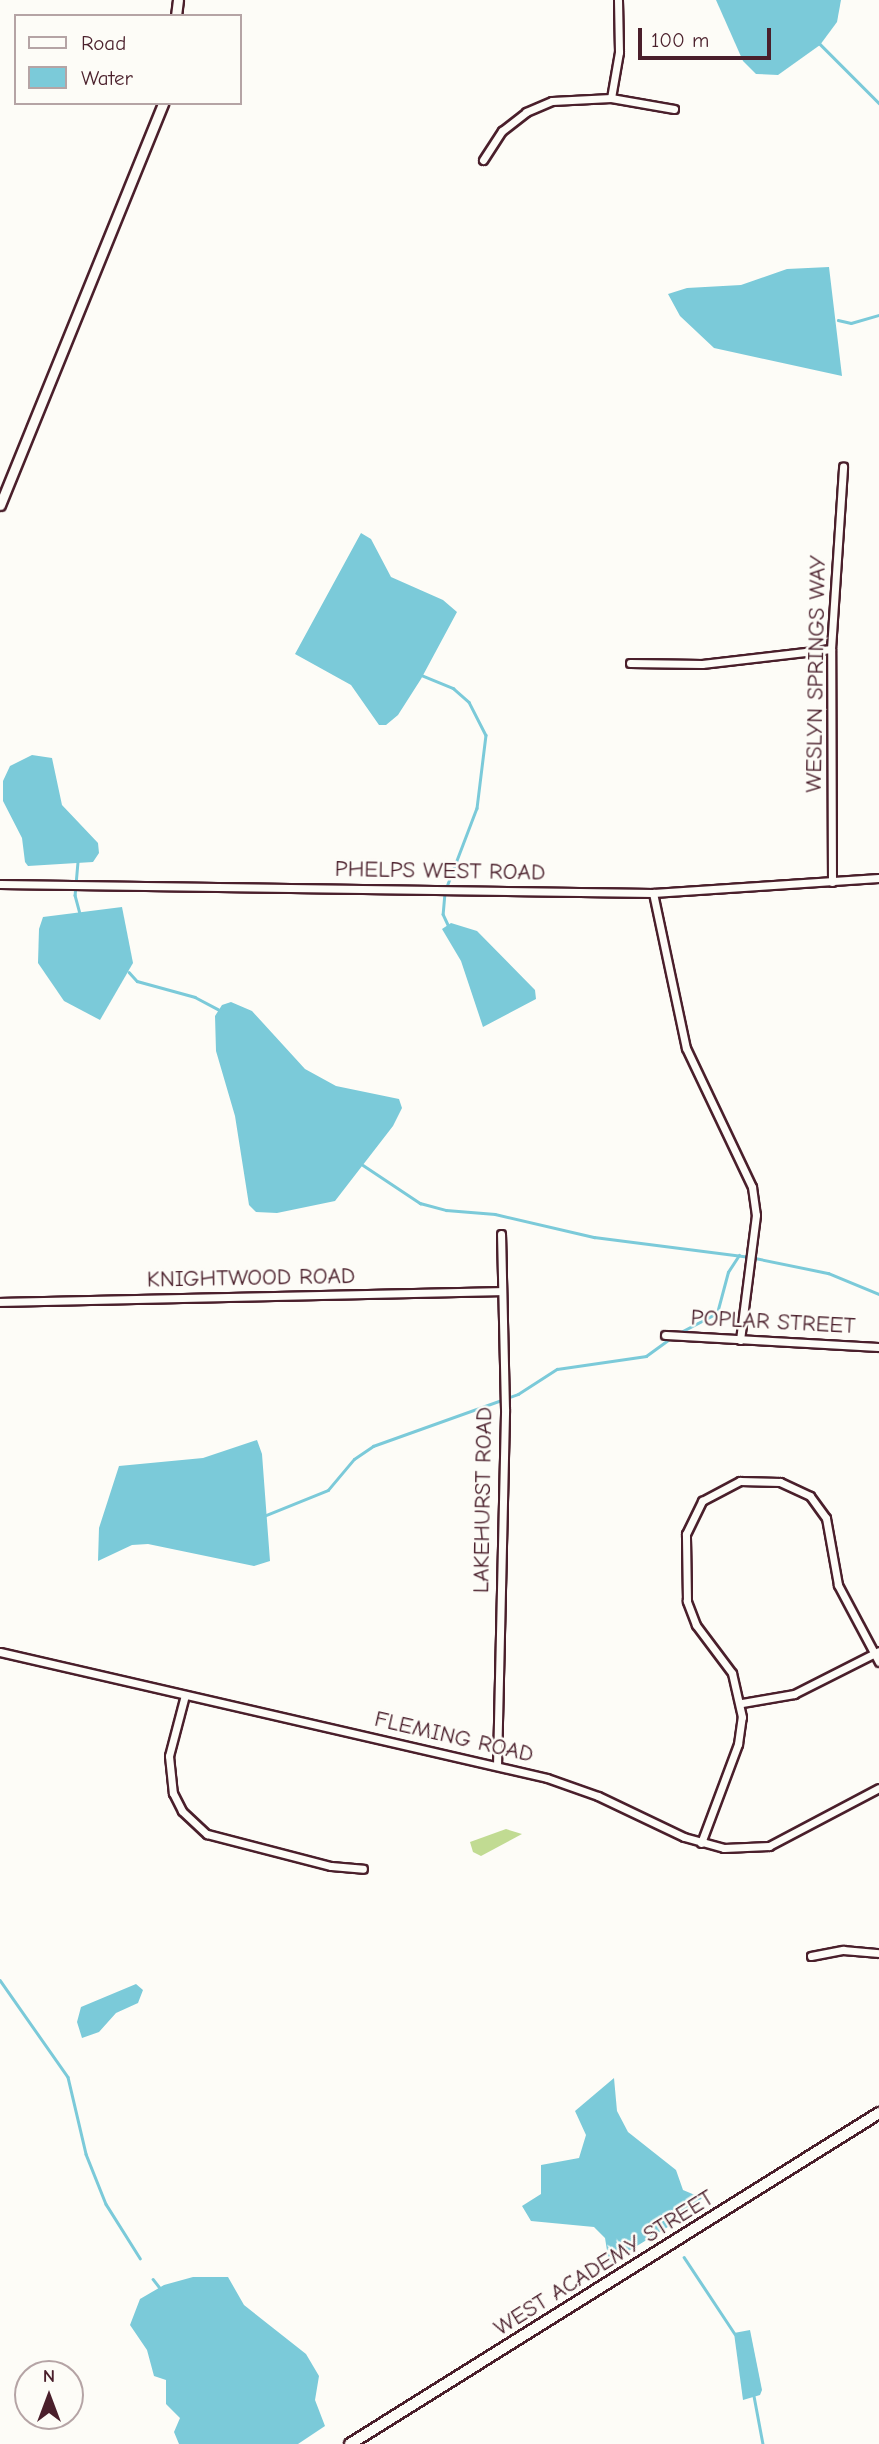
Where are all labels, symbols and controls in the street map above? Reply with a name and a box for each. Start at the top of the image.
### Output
legend [14,14,242,105]
scale bar [641,14,774,58]
text: 100 m [651,28,709,52]
text: Road [81,31,126,55]
text: Water [81,66,133,90]
street label: WESLYN SPRINGS WAY [800,555,832,793]
street label: PHELPS WEST ROAD [334,855,546,887]
street label: KNIGHTWOOD ROAD [147,1262,355,1294]
street label: POPLAR STREET [690,1304,856,1340]
street label: LAKEHURST ROAD [468,1407,498,1593]
street label: FLEMING ROAD [372,1705,536,1769]
street label: WEST ACADEMY STREET [489,2184,719,2342]
north arrow [14,2360,84,2430]
text: N [43,2365,55,2387]

